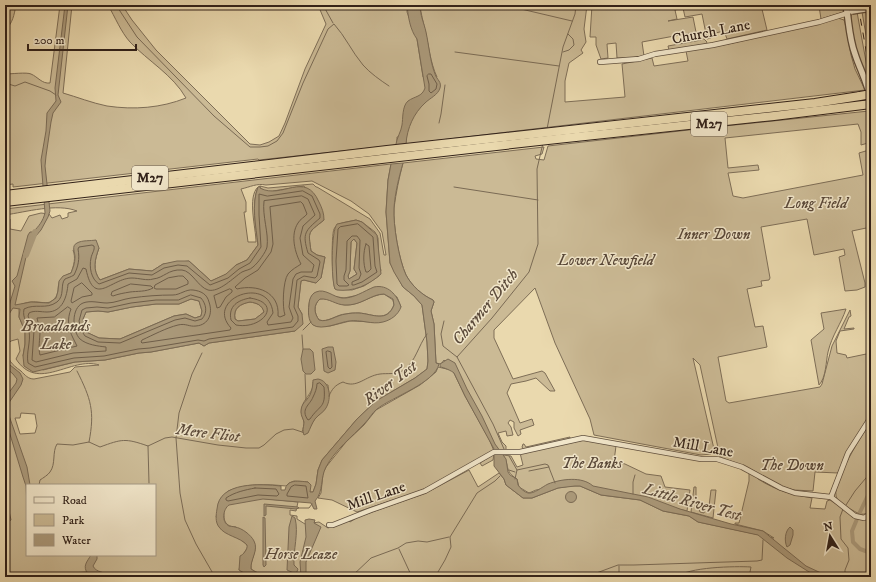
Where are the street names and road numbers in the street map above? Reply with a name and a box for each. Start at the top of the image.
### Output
street label: Church Lane [670,15,752,49]
road number: M27 [691,112,727,136]
road number: M27 [132,166,168,190]
street label: Mill Lane [671,432,735,462]
street label: Mill Lane [344,477,408,515]

